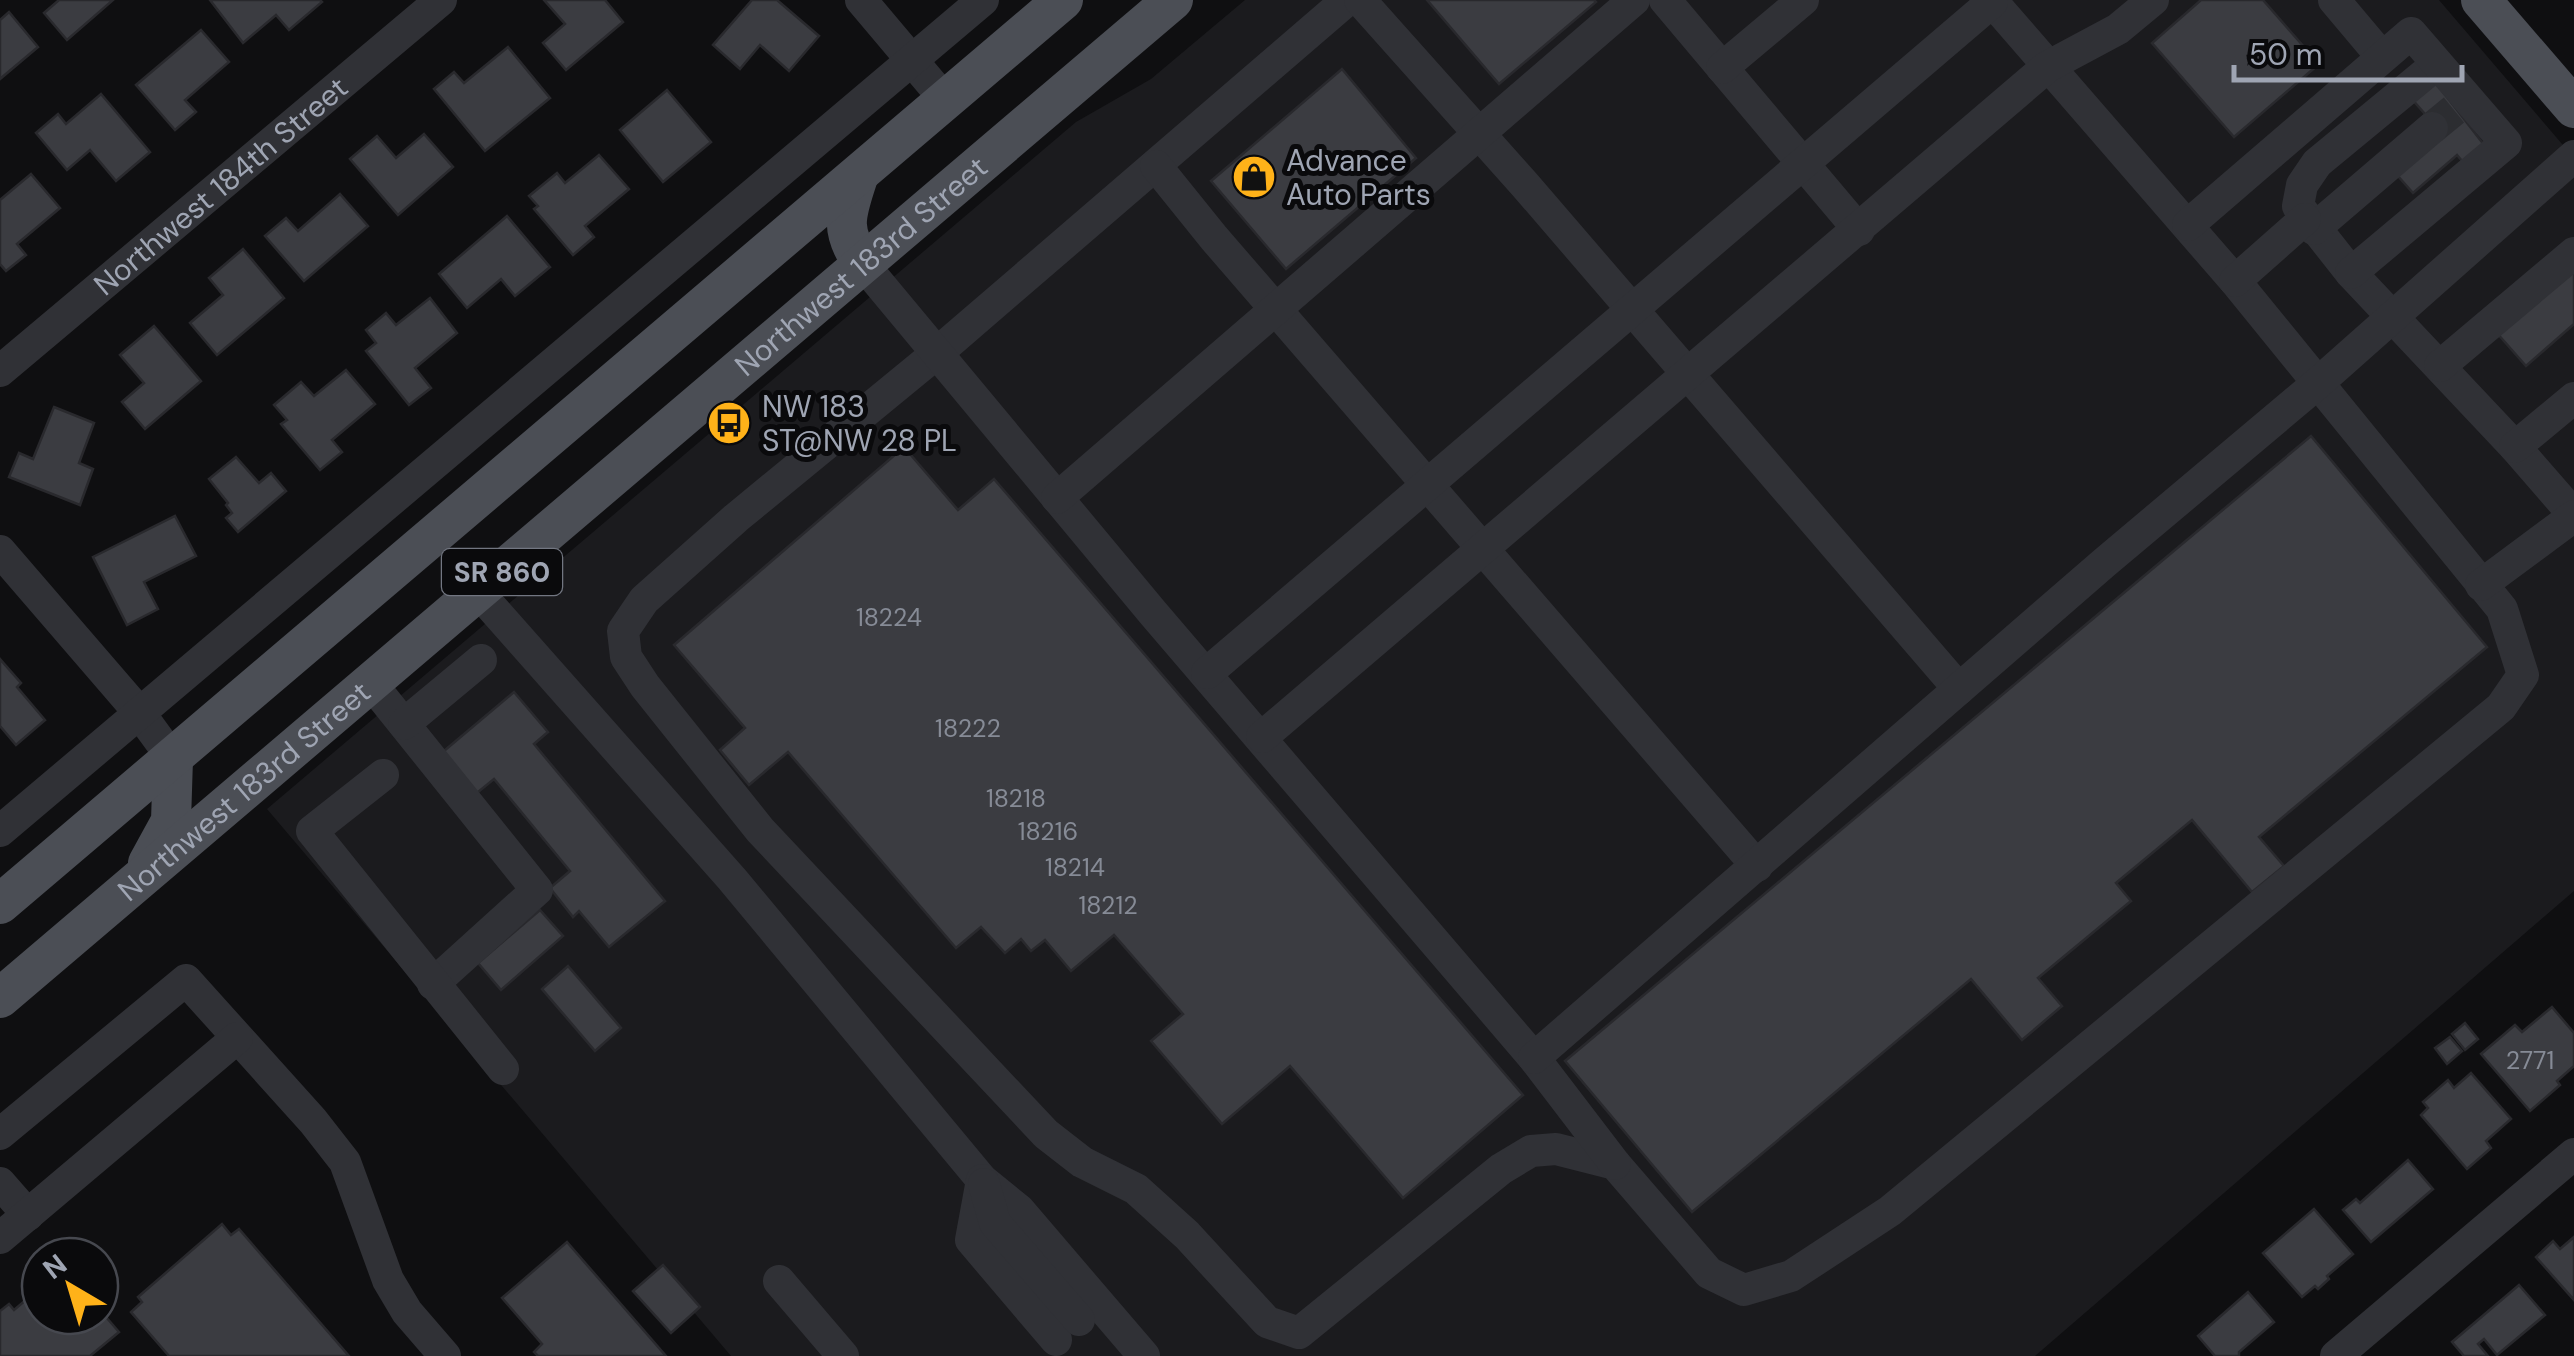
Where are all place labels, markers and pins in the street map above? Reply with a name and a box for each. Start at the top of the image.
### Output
place label: Advance Auto Parts [1286,141,1431,214]
shop icon: Advance Auto Parts [1231,154,1277,200]
place label: NW 183 ST@NW 28 PL [762,387,957,460]
bus stop icon: NW 183 ST@NW 28 PL [706,400,752,446]

